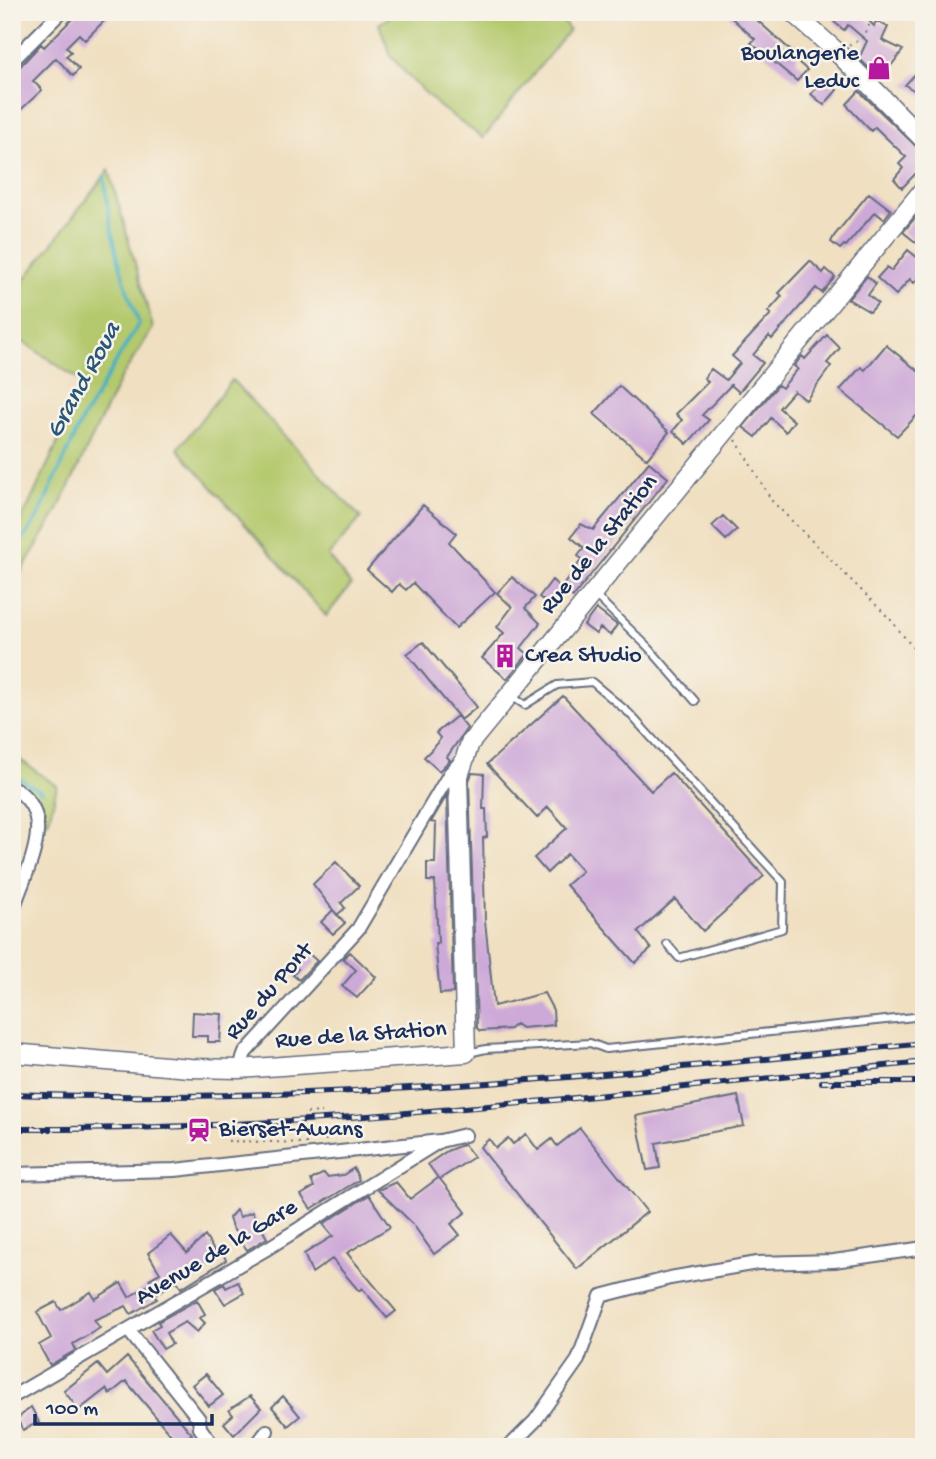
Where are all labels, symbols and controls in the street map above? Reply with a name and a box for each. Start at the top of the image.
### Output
place label: Boulangerie Leduc [740,40,860,97]
shop icon: Boulangerie Leduc [865,54,893,82]
water label: Grand Roua [41,316,130,444]
street label: Rue de la Station [535,469,666,621]
building icon: Crea Studio [491,642,519,670]
place label: Crea Studio [525,642,642,671]
street label: Rue du Pont [220,936,322,1047]
street label: Rue de la Station [274,1016,448,1056]
station icon: Bierset-Awans [185,1116,213,1144]
place label: Bierset-Awans [218,1116,363,1145]
street label: Avenue de la Gare [131,1193,304,1313]
scale bar [35,1382,212,1426]
text: 100 m [45,1398,98,1423]

